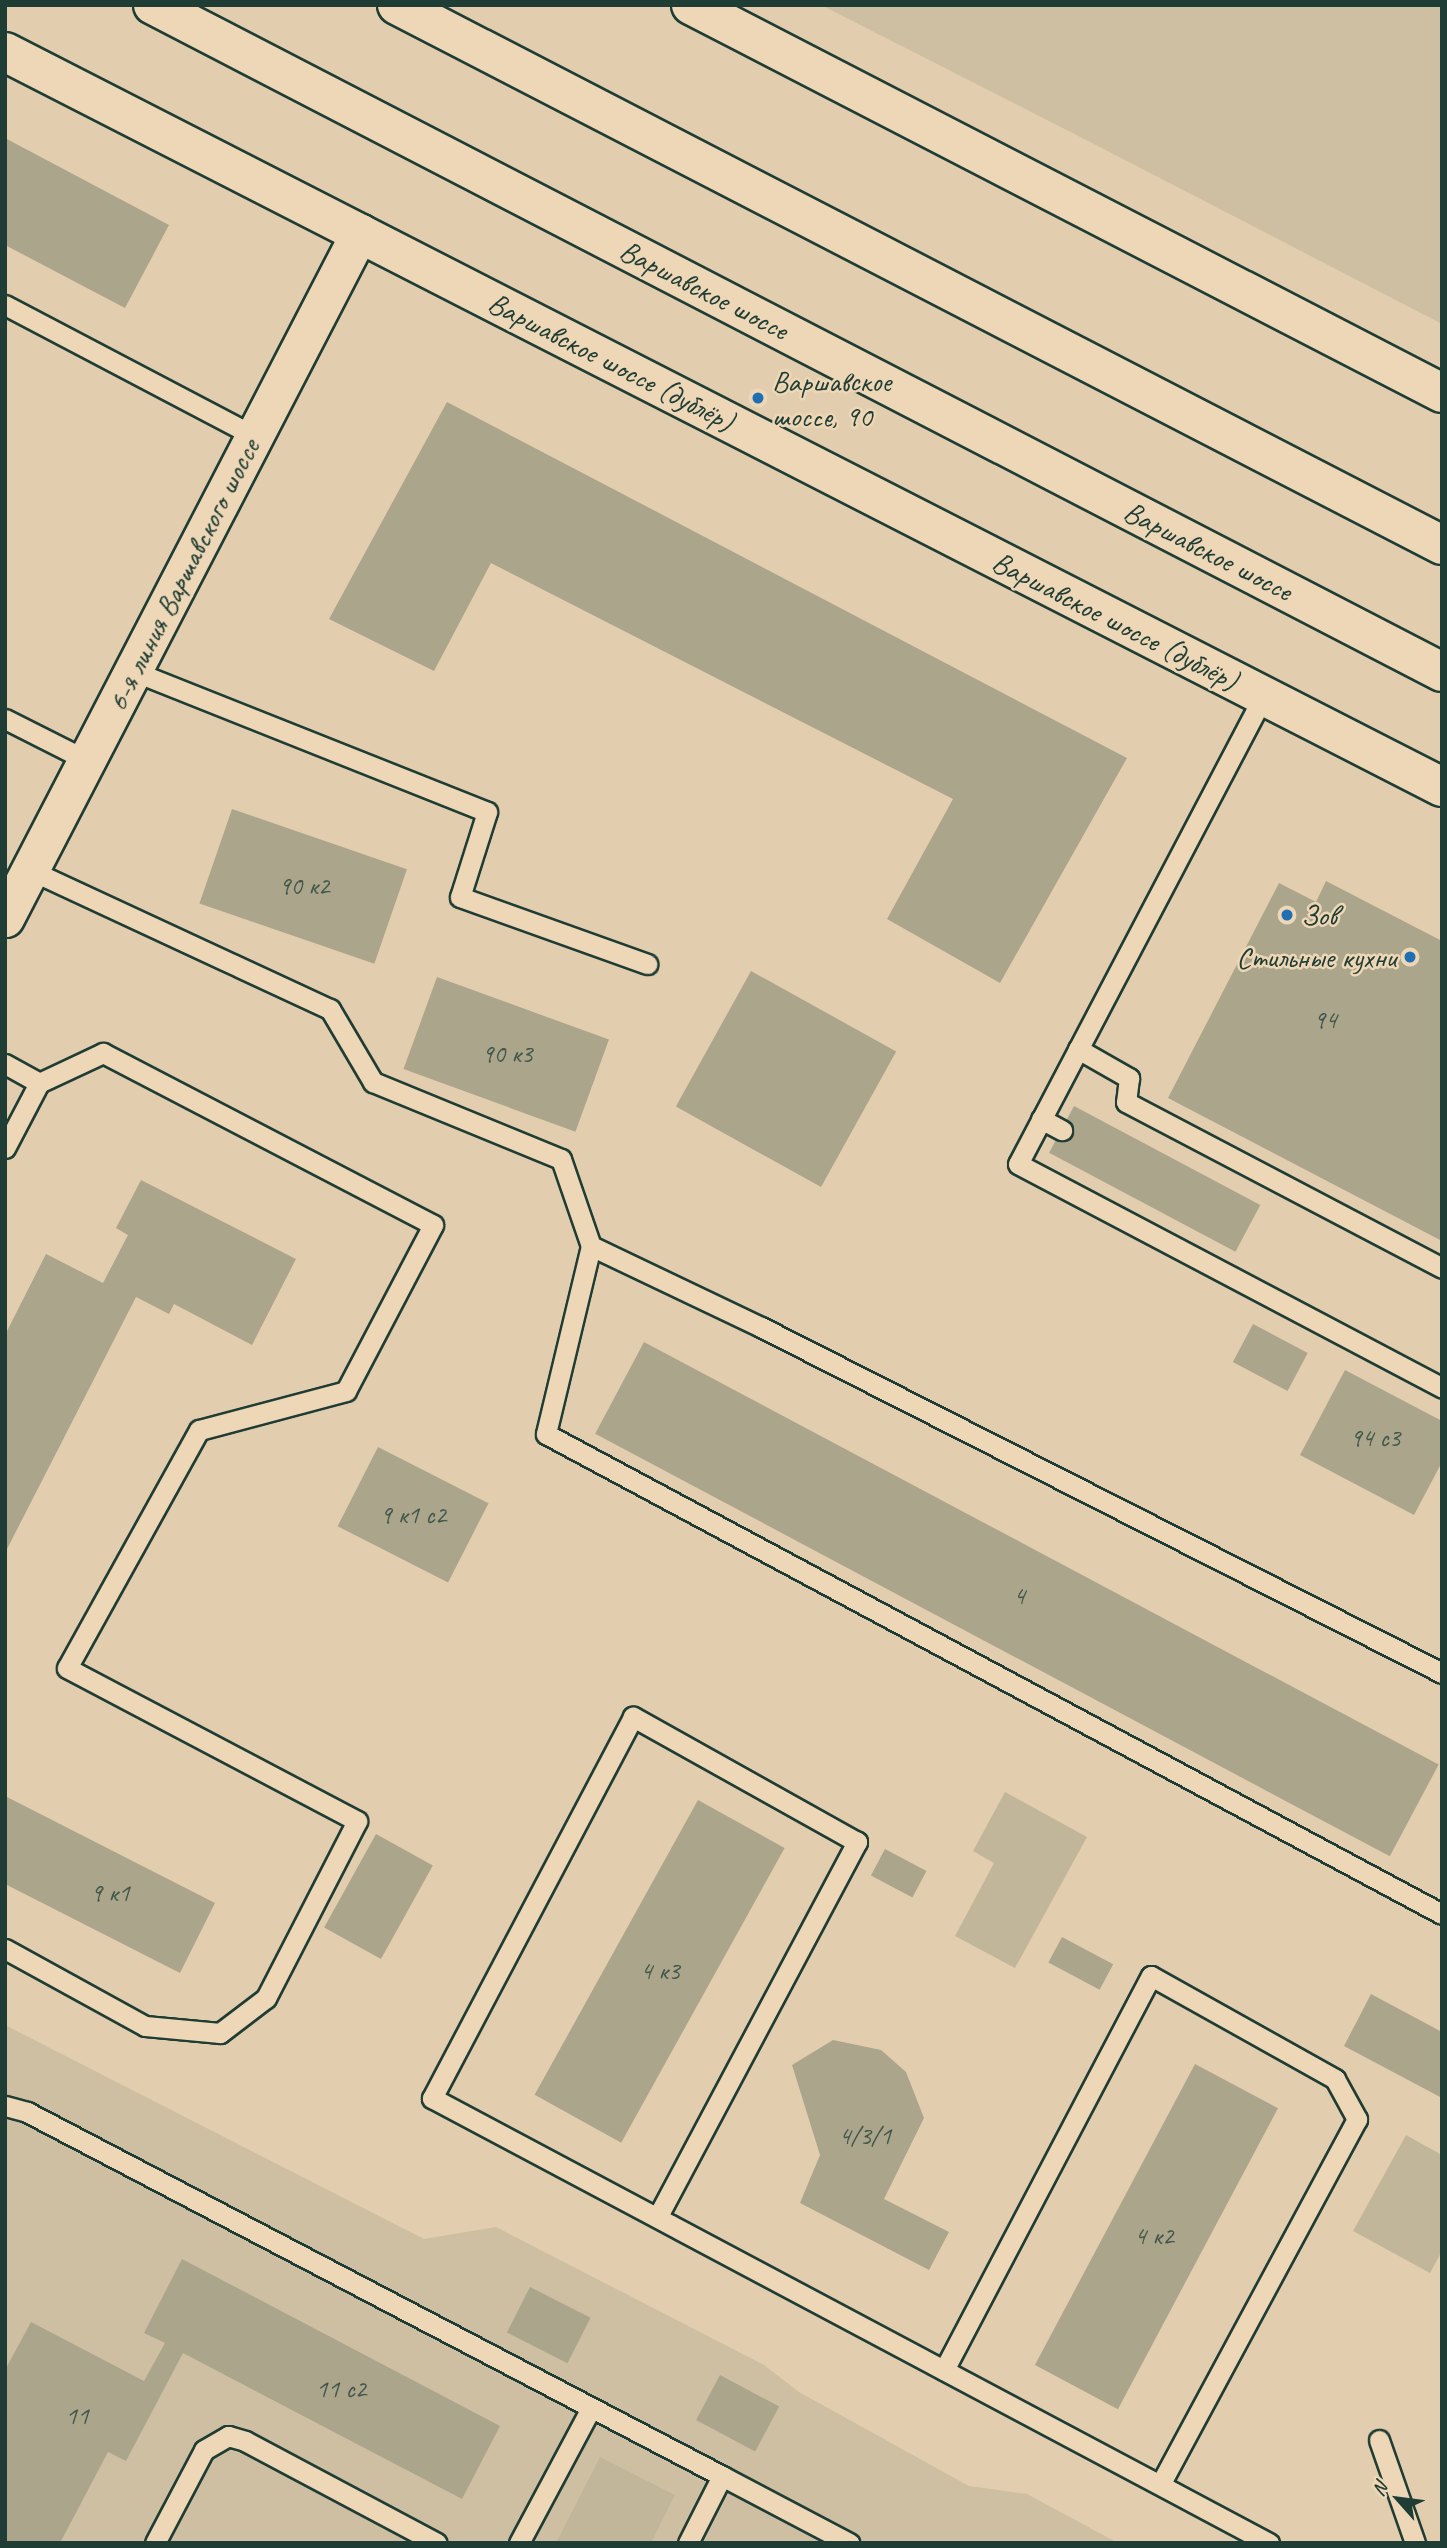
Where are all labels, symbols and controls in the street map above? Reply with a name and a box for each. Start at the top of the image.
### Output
street label: Варшавское шоссе [613,232,795,348]
street label: Варшавское шоссе (дублёр) [481,284,741,440]
place label: Варшавское шоссе, 90 [772,363,891,434]
marker: Варшавское шоссе, 90 [750,390,766,406]
street label: 6-я линия Варшавского шоссе [99,433,267,717]
street label: Варшавское шоссе [1117,493,1299,609]
street label: Варшавское шоссе (дублёр) [985,543,1245,699]
house number: 90 к2 [279,870,329,902]
place label: Зов [1301,897,1337,933]
marker: Зов [1279,907,1295,923]
place label: Стильные кухни [1234,939,1396,975]
marker: Стильные кухни [1402,949,1418,965]
house number: 94 [1313,1004,1337,1036]
house number: 90 к3 [482,1038,532,1070]
house number: 94 с3 [1350,1422,1400,1454]
house number: 9 к1 с2 [380,1499,446,1531]
house number: 4 [1013,1580,1025,1612]
house number: 9 к1 [90,1877,130,1909]
house number: 4 к3 [640,1955,680,1987]
house number: 4/3/1 [839,2120,891,2152]
house number: 4 к2 [1134,2220,1174,2252]
house number: 11 с2 [316,2373,366,2405]
house number: 11 [65,2400,89,2432]
north arrow [1363,2464,1433,2534]
text: N [1366,2478,1393,2500]

